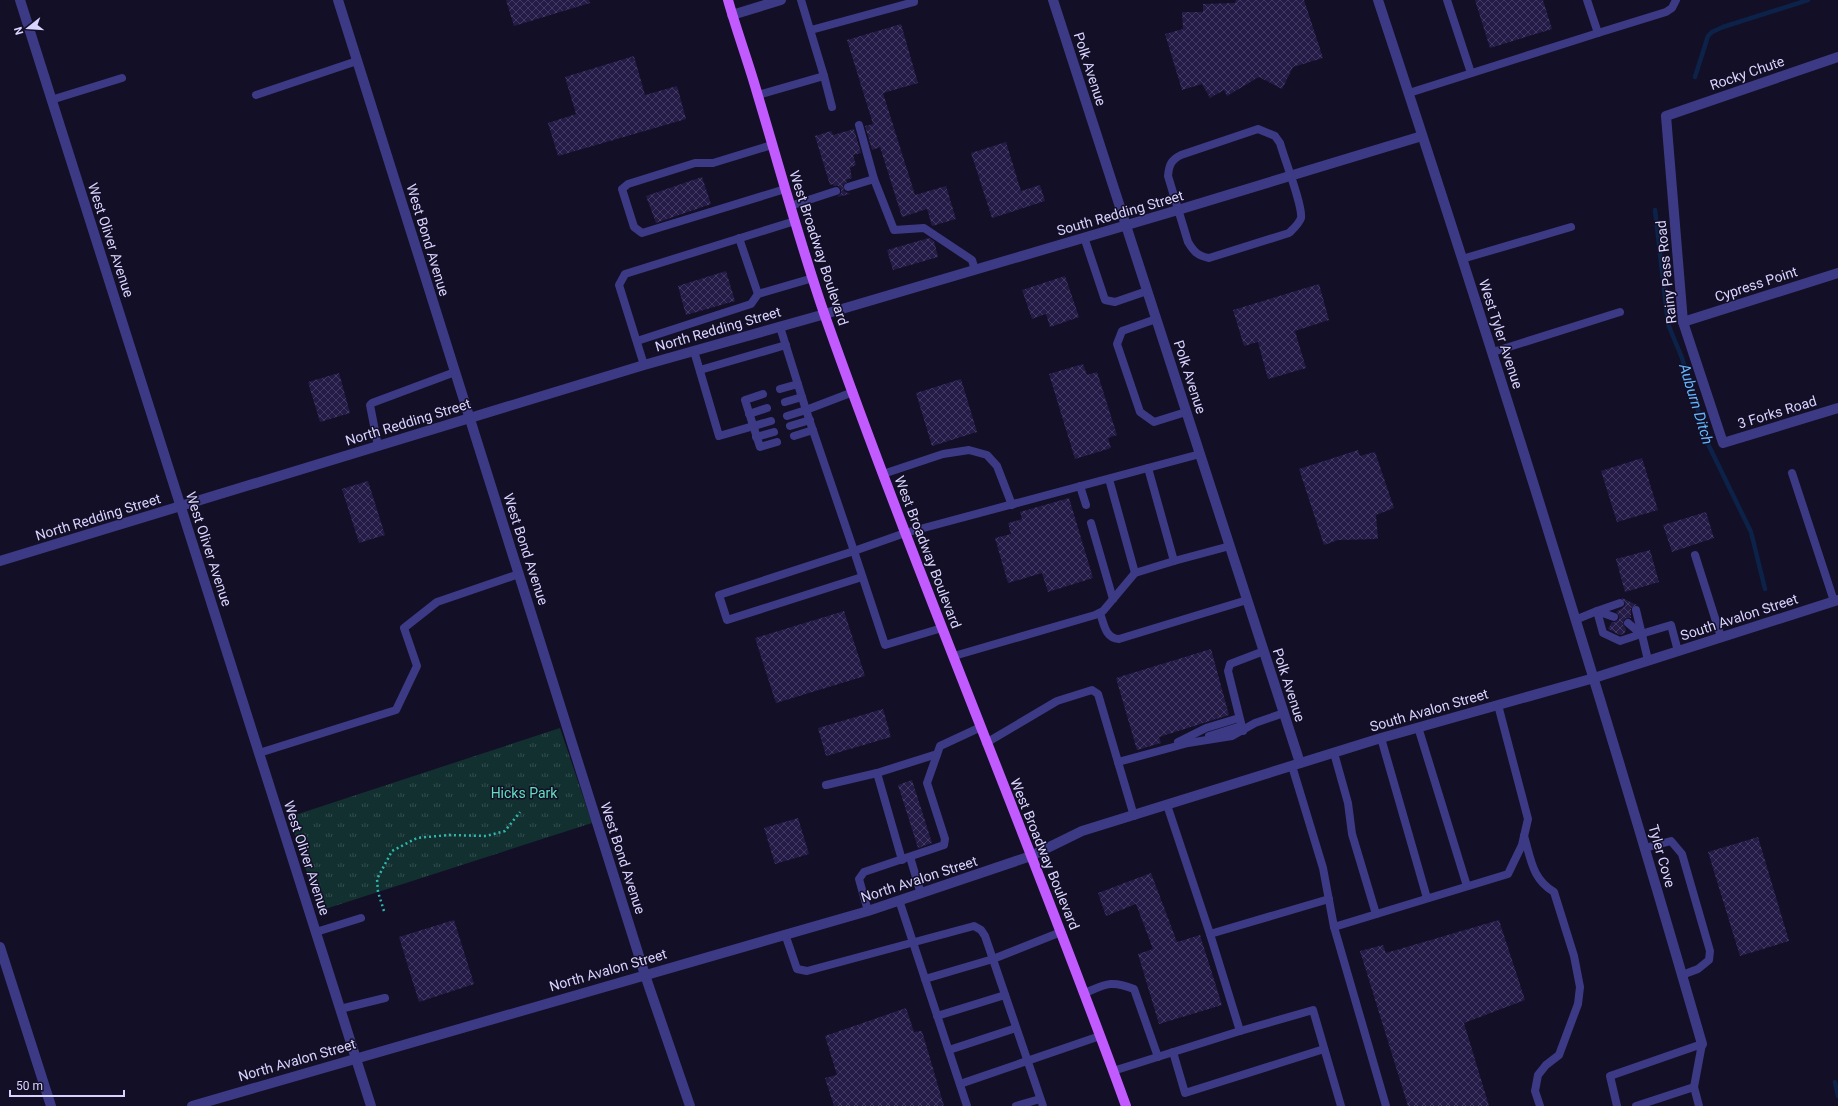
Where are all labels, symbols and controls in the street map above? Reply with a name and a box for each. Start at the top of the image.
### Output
north arrow [8,8,48,48]
text: N [11,25,26,36]
street label: Polk Avenue [1071,30,1109,108]
street label: Rocky Chute [1708,53,1786,93]
street label: West Broadway Boulevard [786,169,852,327]
street label: West Oliver Avenue [85,181,137,299]
street label: West Bond Avenue [403,182,453,298]
street label: South Redding Street [1055,187,1186,239]
street label: Rainy Pass Road [1653,219,1679,325]
street label: Cypress Point [1713,263,1800,305]
street label: West Tyler Avenue [1476,277,1526,391]
street label: North Redding Street [653,303,783,355]
street label: Polk Avenue [1171,338,1209,416]
water label: Auburn Ditch [1675,360,1717,447]
street label: 3 Forks Road [1736,392,1818,432]
street label: North Redding Street [343,395,473,449]
street label: West Broadway Boulevard [892,474,964,630]
street label: North Redding Street [33,490,163,544]
street label: West Oliver Avenue [183,490,235,608]
street label: West Bond Avenue [500,491,552,607]
street label: South Avalon Street [1678,590,1800,644]
street label: Polk Avenue [1270,646,1308,724]
street label: South Avalon Street [1368,685,1490,735]
street label: West Broadway Boulevard [1007,776,1083,932]
park label: Hicks Park [491,785,558,801]
street label: West Oliver Avenue [281,799,333,917]
street label: West Bond Avenue [597,800,649,916]
street label: Tyler Cove [1645,823,1679,889]
street label: North Avalon Street [859,852,980,905]
street label: North Avalon Street [547,945,669,994]
street label: North Avalon Street [236,1035,358,1084]
scale bar [10,1072,124,1098]
text: 50 m [16,1079,43,1093]

